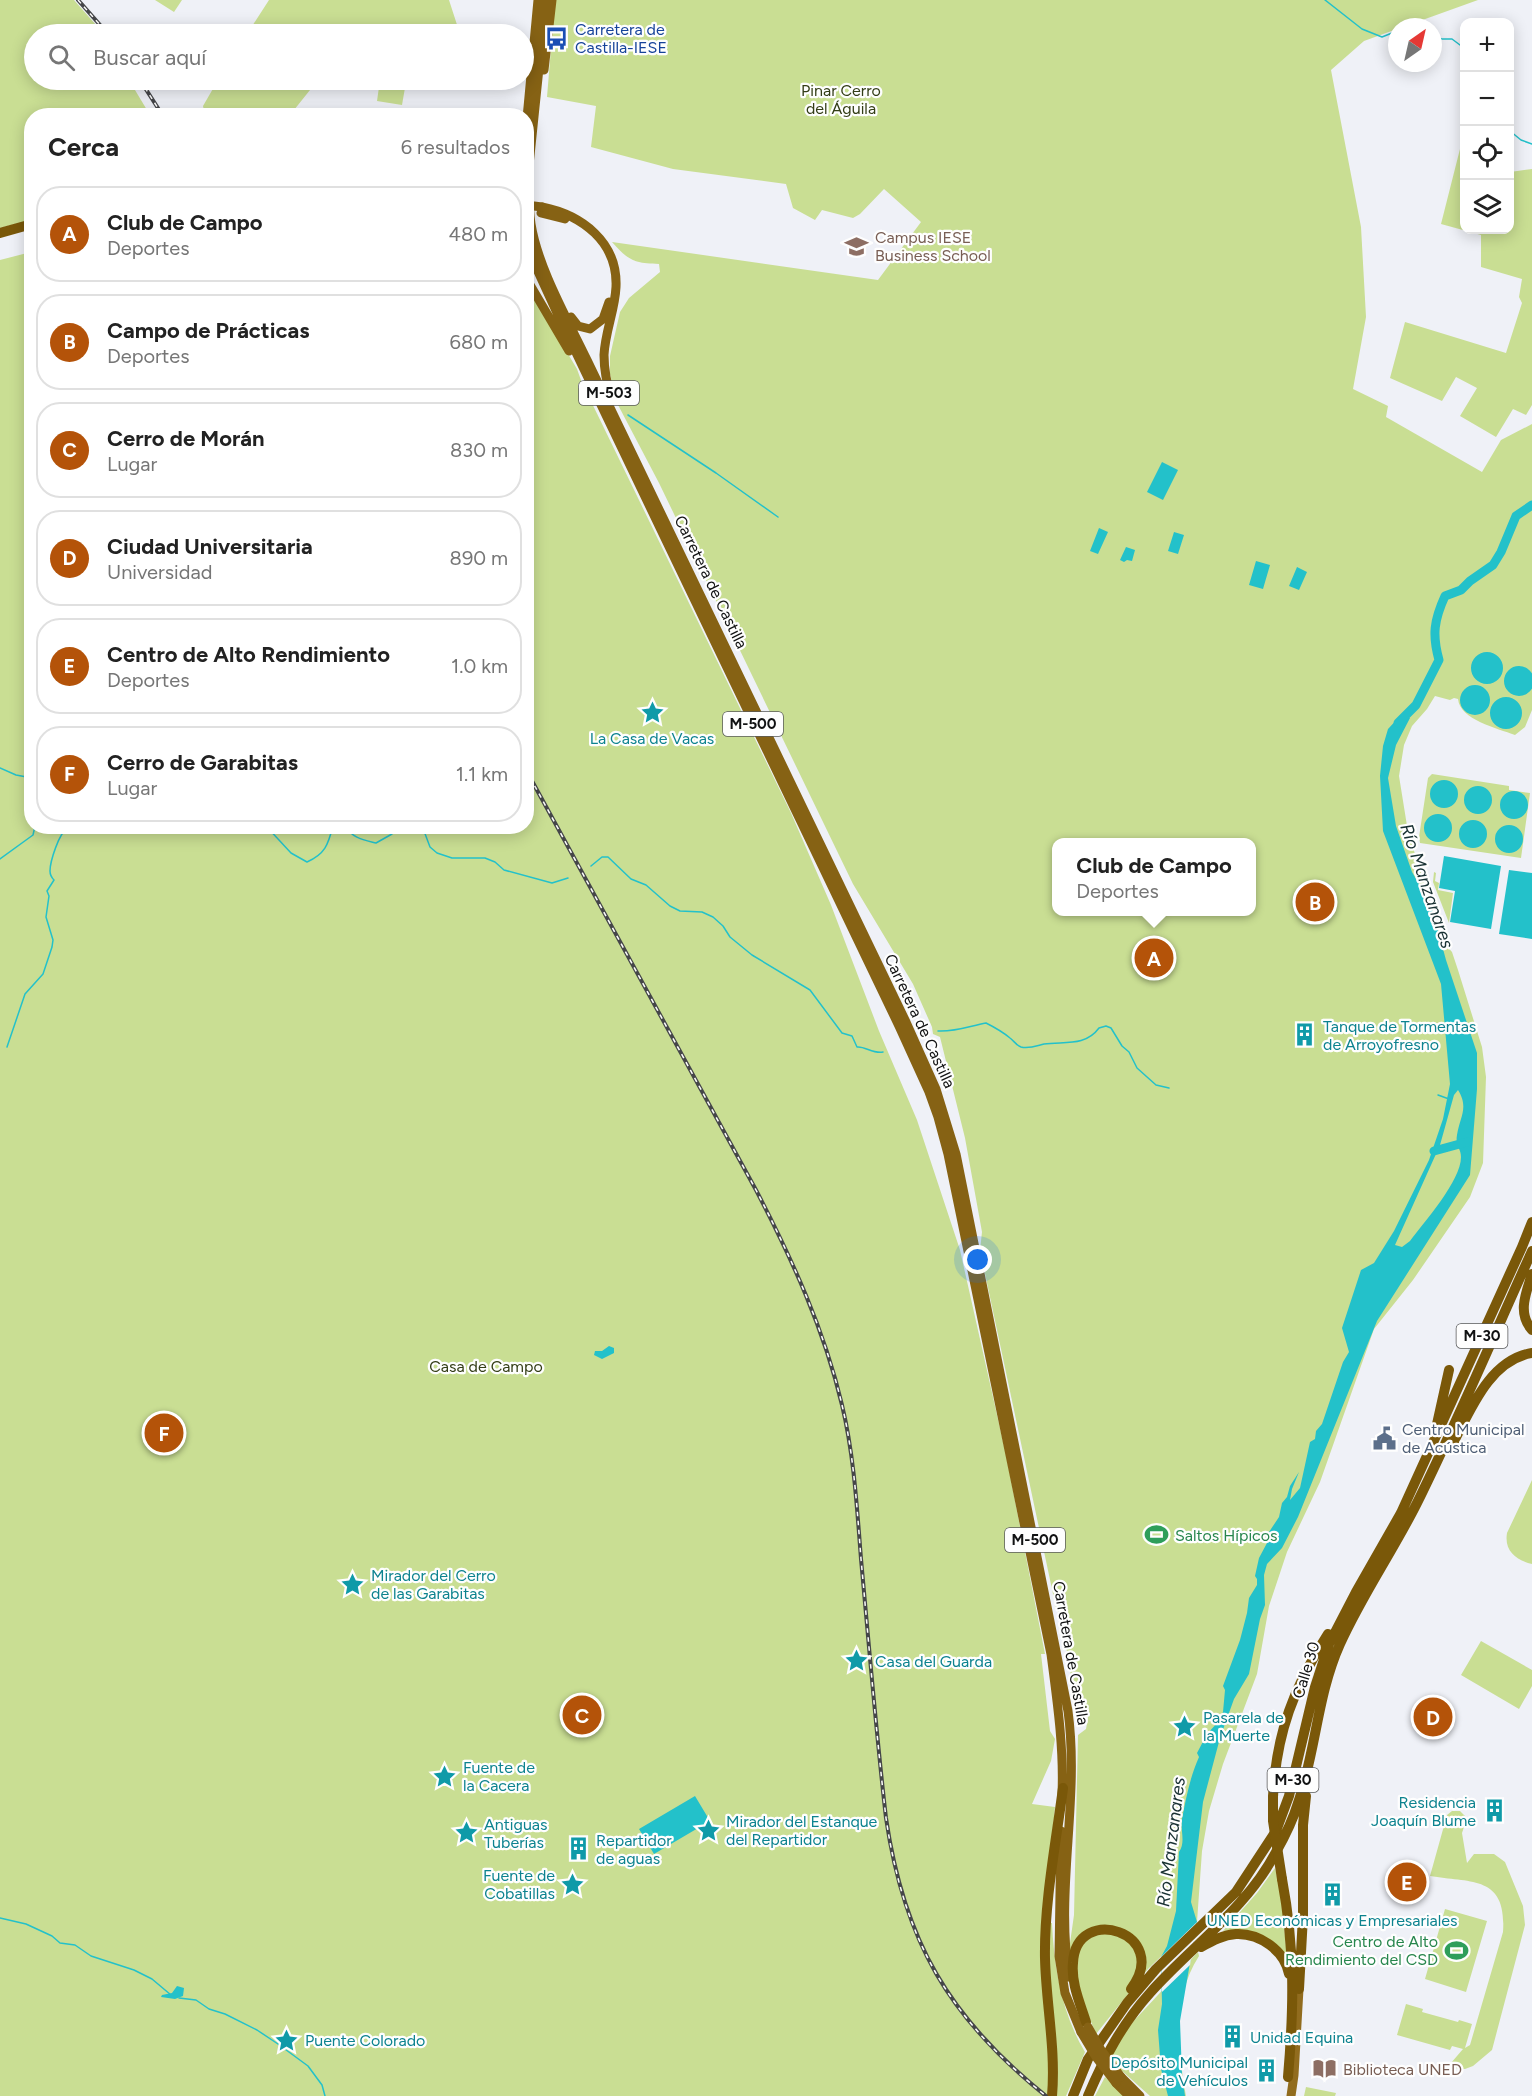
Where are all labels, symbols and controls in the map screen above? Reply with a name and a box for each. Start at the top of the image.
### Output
north arrow [1388,18,1442,72]
map controls [1460,18,1514,234]
button: + [1460,18,1514,72]
place label: Carretera de Castilla-IESE [575,20,667,57]
search box [24,24,534,90]
bus stop icon: Carretera de Castilla-IESE [544,25,570,51]
icon: search [45,41,78,74]
text: Buscar aquí [93,44,206,71]
button: − [1460,72,1514,126]
park label: Pinar Cerro del Águila [801,81,881,118]
button: locate [1460,126,1514,180]
text: Cerca [48,131,119,163]
text: 6 resultados [401,135,510,159]
button: layers [1460,180,1514,234]
text: Club de Campo [107,209,263,236]
text: A [62,222,77,246]
text: 480 m [449,222,508,246]
place label: Campus IESE Business School [875,228,991,265]
school or university icon: Campus IESE Business School [844,233,870,259]
text: Deportes [107,236,190,260]
text: Campo de Prácticas [107,317,309,344]
text: B [63,330,76,354]
text: 680 m [450,330,508,354]
text: Deportes [107,344,190,368]
road number: M-503 [579,381,639,405]
text: Cerro de Morán [107,425,264,452]
text: C [62,438,77,462]
text: 830 m [450,438,508,462]
text: Lugar [107,452,157,476]
street label: Carretera de Castilla [671,512,751,652]
text: Ciudad Universitaria [107,533,313,560]
text: D [63,546,77,570]
text: 890 m [450,546,508,570]
text: Universidad [107,560,212,584]
text: Centro de Alto Rendimiento [107,641,390,668]
text: E [64,654,75,678]
text: 1.0 km [451,654,508,678]
text: Deportes [107,668,190,692]
place icon: La Casa de Vacas [639,700,665,726]
road number: M-500 [723,712,783,736]
place label: La Casa de Vacas [590,729,714,748]
text: Cerro de Garabitas [107,749,298,776]
text: F [64,762,75,786]
text: 1.1 km [456,762,508,786]
text: Lugar [107,776,157,800]
water label: Río Manzanares [1395,821,1459,952]
popup [1052,838,1256,916]
text: Club de Campo [1076,852,1232,879]
text: Deportes [1076,879,1159,903]
pin: B [1296,880,1334,924]
pin: A [1134,936,1174,980]
street label: Carretera de Castilla [881,951,959,1091]
place label: Tanque de Tormentas de Arroyofresno [1323,1017,1476,1054]
building icon: Tanque de Tormentas de Arroyofresno [1292,1022,1318,1048]
your location [963,1245,992,1274]
road number: M-30 [1456,1324,1508,1348]
park label: Casa de Campo [429,1357,543,1376]
pin: F [144,1410,184,1456]
place label: Centro Municipal de Acústica [1402,1420,1525,1457]
public building icon: Centro Municipal de Acústica [1371,1425,1397,1451]
sports icon: Saltos Hípicos [1144,1522,1170,1548]
place label: Saltos Hípicos [1175,1526,1278,1545]
road number: M-500 [1005,1528,1065,1552]
place label: Mirador del Cerro de las Garabitas [371,1566,496,1603]
place icon: Mirador del Cerro de las Garabitas [340,1571,366,1597]
street label: Carretera de Castilla [1049,1580,1093,1726]
street label: Calle 30 [1288,1639,1324,1701]
place icon: Casa del Guarda [844,1648,870,1674]
place label: Casa del Guarda [875,1652,992,1671]
pin: C [562,1692,602,1738]
pin: D [1414,1694,1452,1740]
place label: Pasarela de la Muerte [1203,1708,1284,1745]
place icon: Pasarela de la Muerte [1172,1713,1198,1739]
place label: Fuente de la Cacera [463,1758,535,1795]
place icon: Fuente de la Cacera [432,1763,458,1789]
road number: M-30 [1268,1768,1318,1792]
water label: Río Manzanares [1152,1775,1190,1908]
place label: Residencia Joaquín Blume [1371,1793,1476,1830]
building icon: Residencia Joaquín Blume [1481,1798,1507,1824]
place label: Mirador del Estanque del Repartidor [726,1812,878,1849]
place label: Antiguas Tuberías [484,1815,547,1852]
place icon: Mirador del Estanque del Repartidor [695,1817,721,1843]
place icon: Antiguas Tuberías [453,1820,479,1846]
place label: Repartidor de aguas [596,1831,672,1868]
building icon: Repartidor de aguas [565,1836,591,1862]
pin: E [1388,1860,1426,1904]
place label: Fuente de Cobatillas [483,1866,555,1903]
place icon: Fuente de Cobatillas [560,1871,586,1897]
building icon: UNED Económicas y Empresariales [1319,1882,1345,1908]
place label: UNED Económicas y Empresariales [1207,1911,1457,1930]
place label: Centro de Alto Rendimiento del CSD [1285,1932,1438,1969]
sports icon: Centro de Alto Rendimiento del CSD [1443,1937,1469,1963]
building icon: Unidad Equina [1219,2024,1245,2050]
place icon: Puente Colorado [274,2027,300,2053]
place label: Unidad Equina [1250,2028,1353,2047]
place label: Puente Colorado [305,2031,425,2050]
place label: Depósito Municipal de Vehículos [1111,2053,1248,2090]
library icon: Biblioteca UNED [1312,2056,1338,2082]
building icon: Depósito Municipal de Vehículos [1253,2058,1279,2084]
place label: Biblioteca UNED [1343,2060,1462,2079]

